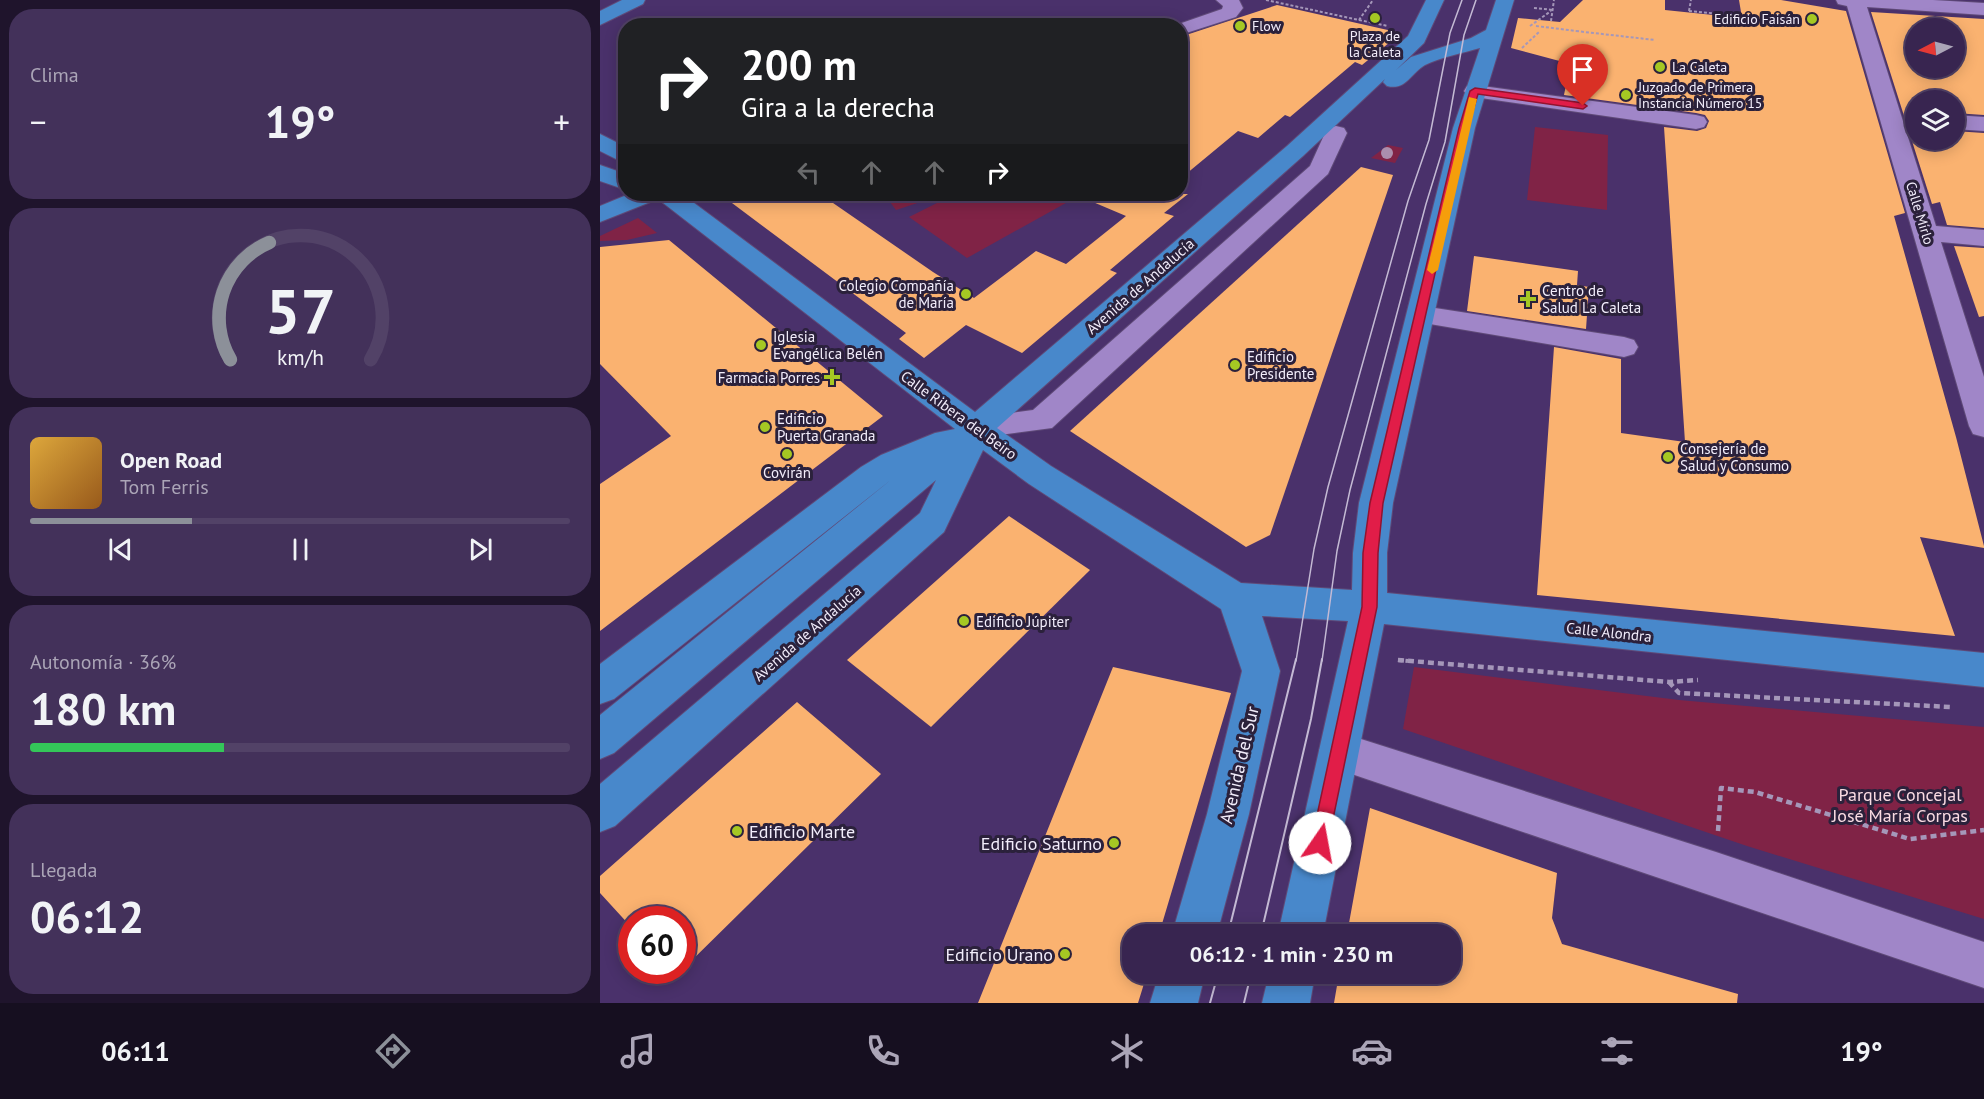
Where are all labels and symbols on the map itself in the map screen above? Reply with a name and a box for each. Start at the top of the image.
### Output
place label: Edificio Faisán [1714,10,1800,28]
marker: Plaza de la Caleta [1368,11,1382,25]
marker: Edificio Faisán [1805,12,1819,26]
place label: Flow [1252,17,1282,35]
north arrow [1905,18,1965,78]
marker: Flow [1233,19,1247,33]
place label: Plaza de la Caleta [1349,27,1401,61]
pin [1557,44,1608,106]
place label: La Caleta [1672,58,1727,76]
marker: La Caleta [1653,60,1667,74]
place label: Juzgado de Primera Instancia Número 15 [1637,78,1762,112]
marker: Juzgado de Primera Instancia Número 15 [1619,88,1633,102]
street label: Calle Mirlo [1902,179,1938,247]
street label: Avenida de Andalucía [1082,234,1198,338]
place label: Colegio Compañía de María [838,276,954,312]
place label: Centro de Salud La Caleta [1542,281,1641,317]
marker: Colegio Compañía de María [959,287,973,301]
marker: Centro de Salud La Caleta [1519,290,1537,308]
place label: Iglesia Evangélica Belén [773,327,883,363]
marker: Iglesia Evangélica Belén [754,338,768,352]
place label: Edificio Presidente [1247,347,1314,383]
marker: Edificio Presidente [1228,358,1242,372]
street label: Calle Ribera del Beiro [897,366,1021,464]
place label: Farmacia Porres [718,368,820,387]
marker: Farmacia Porres [825,370,839,384]
place label: Edificio Puerta Granada [777,409,876,445]
marker: Edificio Puerta Granada [758,420,772,434]
place label: Consejería de Salud y Consumo [1680,439,1789,475]
marker: Covirán [780,447,794,461]
marker: Consejería de Salud y Consumo [1661,450,1675,464]
place label: Covirán [763,463,811,482]
street label: Avenida de Andalucía [749,581,865,685]
place label: Edificio Júpiter [976,612,1069,631]
marker: Edificio Júpiter [957,614,971,628]
street label: Calle Alondra [1565,618,1653,646]
street label: Avenida del Sur [1214,704,1264,826]
park label: Parque Concejal José María Corpas [1831,783,1968,827]
position arrow [1288,811,1352,875]
place label: Edificio Marte [749,820,855,843]
marker: Edificio Marte [730,824,744,838]
place label: Edificio Saturno [981,832,1102,855]
marker: Edificio Saturno [1107,836,1121,850]
speed limit sign: 60 [618,906,696,984]
place label: Edificio Urano [945,943,1053,966]
marker: Edificio Urano [1058,947,1072,961]

